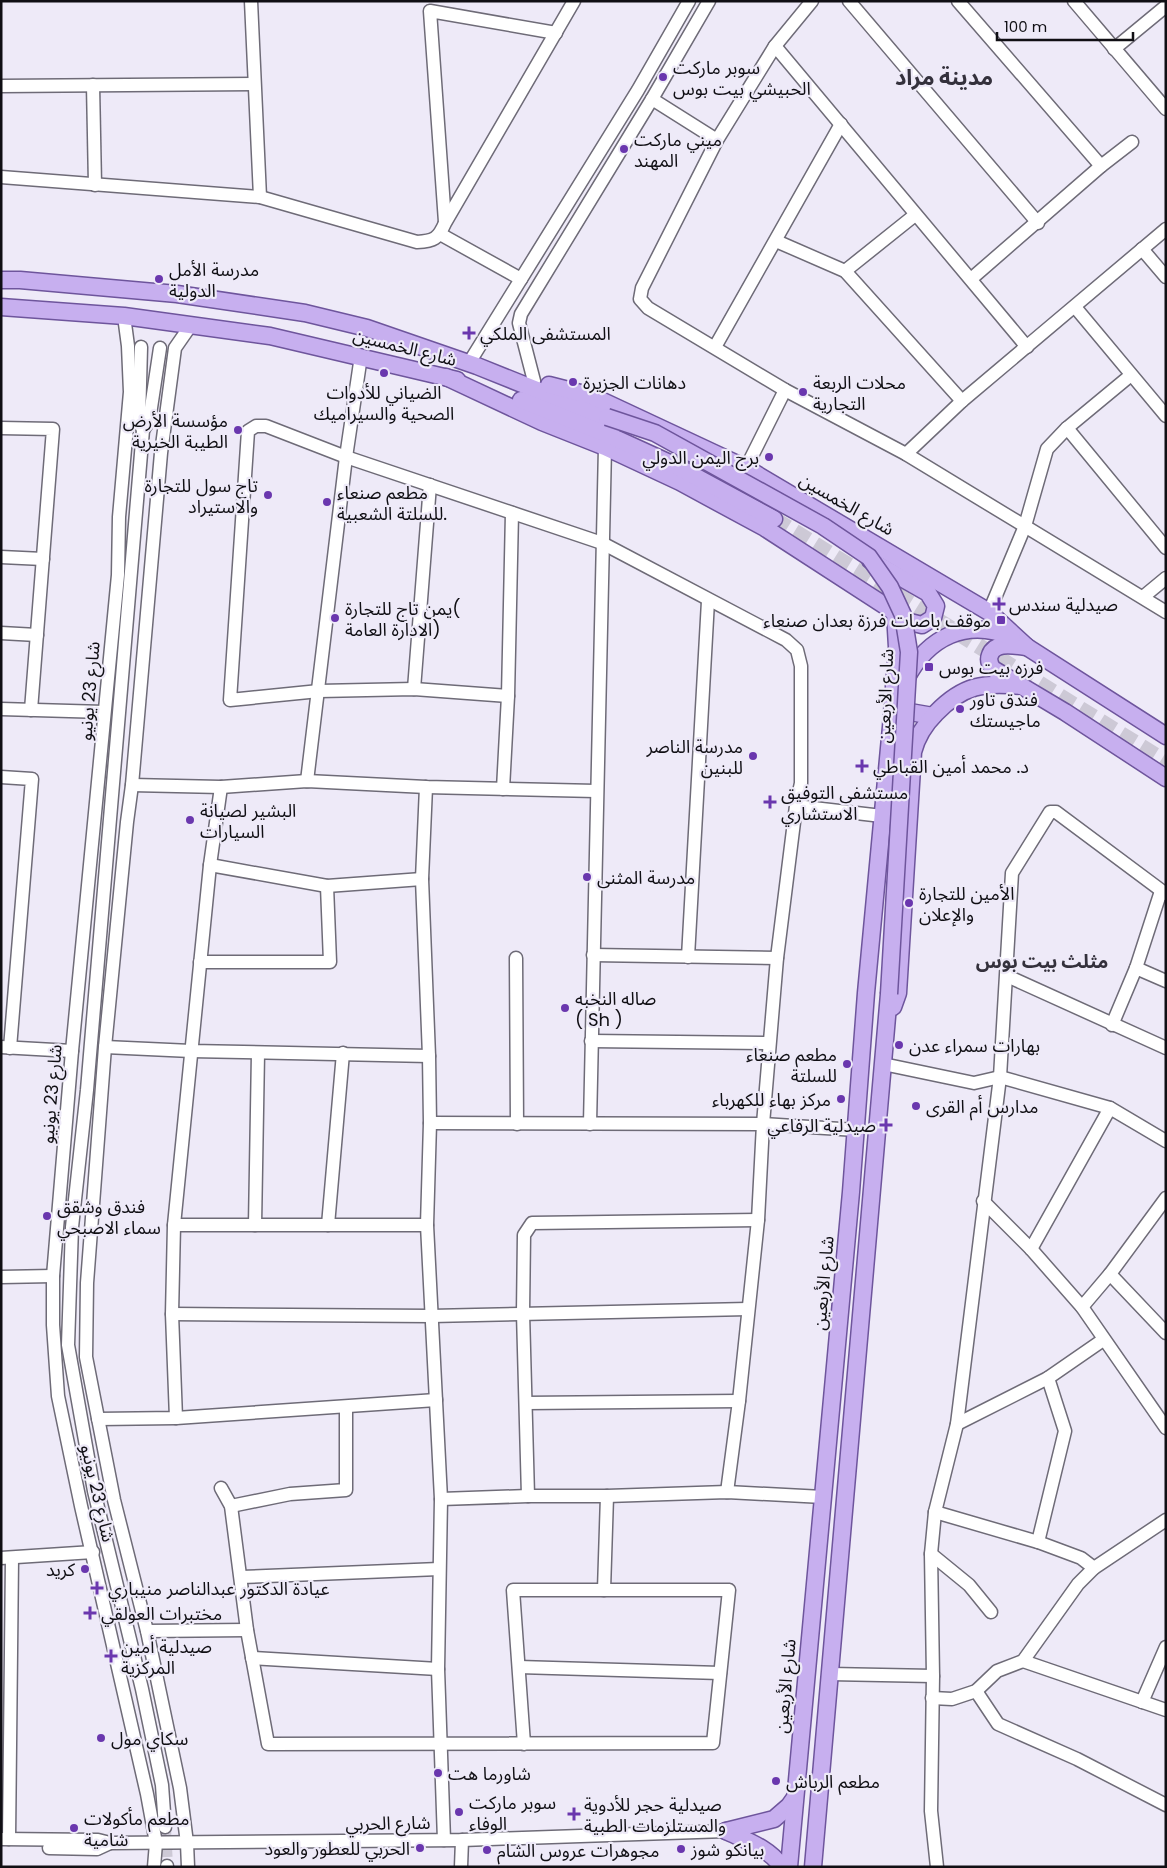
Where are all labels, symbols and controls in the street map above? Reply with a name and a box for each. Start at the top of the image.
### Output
scale bar [997,10,1133,42]
text: 100 m [1004,16,1047,37]
place label: سوبر ماركت الحبيشي بيت بوس [673,55,811,102]
district label: مدينة مراد [895,62,993,93]
marker: سوبر ماركت الحبيشي بيت بوس [657,71,669,83]
place label: ميني ماركت المهند [634,127,722,173]
marker: ميني ماركت المهند [618,143,630,155]
place label: مدرسة الأمل الدولية [169,257,259,303]
marker: مدرسة الأمل الدولية [153,273,165,285]
place label: المستشفى الملكي [480,321,611,347]
street label: شارع الخمسين [350,322,459,374]
marker: المستشفى الملكي [462,326,476,340]
marker: الضياني للأدوات الصحية والسيراميك [378,367,390,379]
place label: دهانات الجزيرة [583,370,686,395]
place label: محلات الربعة التجارية [813,370,906,416]
marker: دهانات الجزيرة [567,376,579,388]
place label: الضياني للأدوات الصحية والسيراميك [314,380,454,426]
marker: محلات الربعة التجارية [797,386,809,398]
place label: مؤسسة الأرض الطيبة الخيرية [123,408,228,454]
marker: مؤسسة الأرض الطيبة الخيرية [232,424,244,436]
place label: برج اليمن الدولي [642,445,759,471]
marker: برج اليمن الدولي [763,451,775,463]
street label: شارع الخمسين [794,467,899,543]
place label: تاج سول للتجارة والاستيراد [144,473,258,519]
place label: مطعم صنعاء للسلتة الشعبية. [337,480,447,526]
marker: تاج سول للتجارة والاستيراد [262,489,274,501]
marker: مطعم صنعاء للسلتة الشعبية. [321,496,333,508]
place label: صيدلية سندس [1009,592,1118,617]
place label: يمن تاج للتجارة( الادارة العامة) [345,596,461,642]
marker: صيدلية سندس [993,598,1005,610]
place label: موقف باصات فرزة بعدان صنعاء [763,608,991,633]
marker: يمن تاج للتجارة( الادارة العامة) [329,612,341,624]
marker: موقف باصات فرزة بعدان صنعاء [995,614,1007,626]
street label: شارع 23 يونيو [72,640,108,742]
street label: شارع الأربعين [871,648,901,744]
place label: فرزه بيت بوس [939,655,1043,680]
marker: فرزه بيت بوس [923,661,935,673]
place label: فندق تاور ماجيستك [969,687,1041,733]
marker: فندق تاور ماجيستك [954,703,966,715]
place label: مدرسة الناصر للبنين [645,734,743,780]
marker: مدرسة الناصر للبنين [747,750,759,762]
place label: د. محمد أمين القباطي [873,754,1029,780]
marker: د. محمد أمين القباطي [855,759,869,773]
place label: مستشفى التوفيق الاستشاري [781,780,908,827]
marker: مستشفى التوفيق الاستشاري [763,795,777,809]
place label: البشير لصيانة السيارات [200,798,296,844]
marker: البشير لصيانة السيارات [184,814,196,826]
place label: مدرسة المثنى [597,865,695,890]
marker: مدرسة المثنى [581,871,593,883]
place label: الأمين للتجارة والإعلان [919,881,1015,927]
marker: الأمين للتجارة والإعلان [903,897,915,909]
district label: مثلث بيت بوس [976,948,1108,975]
place label: صاله النخبه ( Sh ) [575,986,656,1032]
marker: صاله النخبه ( Sh ) [559,1002,571,1014]
place label: بهارات سمراء عدن [909,1033,1040,1058]
marker: بهارات سمراء عدن [893,1039,905,1051]
place label: مطعم صنعاء للسلتة [746,1042,837,1088]
street label: شارع 23 يونيو [34,1043,70,1145]
marker: مطعم صنعاء للسلتة [841,1058,853,1070]
place label: مركز بهاء للكهرباء [712,1087,831,1112]
marker: مركز بهاء للكهرباء [835,1093,847,1105]
place label: مدارس أم القرى [926,1094,1038,1121]
marker: مدارس أم القرى [910,1100,922,1112]
place label: صيدلية الرفاعي [767,1113,876,1139]
marker: صيدلية الرفاعي [880,1119,892,1131]
place label: فندق وشقق سماء الاصبحي [57,1194,161,1241]
marker: فندق وشقق سماء الاصبحي [41,1210,53,1222]
street label: شارع الأربعين [806,1235,842,1331]
street label: شارع 23 يونيو [73,1442,121,1545]
place label: كريد [46,1557,76,1582]
marker: كريد [79,1563,91,1575]
place label: عيادة الدكتور عبدالناصر منيباري [108,1576,330,1602]
marker: عيادة الدكتور عبدالناصر منيباري [90,1581,104,1595]
place label: مختبرات العولقي [101,1601,222,1627]
marker: مختبرات العولقي [83,1606,97,1620]
place label: صيدلية أمين المركزية [121,1634,212,1680]
street label: شارع الأربعين [768,1638,804,1734]
marker: صيدلية أمين المركزية [105,1650,117,1662]
place label: سكاي مول [111,1726,188,1752]
marker: سكاي مول [95,1732,107,1744]
place label: شاورما هت [448,1761,531,1786]
marker: شاورما هت [432,1767,444,1779]
place label: مطعم الرباش [786,1769,880,1795]
marker: مطعم الرباش [770,1775,782,1787]
place label: سوبر ماركت الوفاء [469,1790,556,1836]
place label: صيدلية حجر للأدوية والمستلزمات الطبية [584,1792,726,1838]
place label: مطعم مأكولات شامية [84,1806,189,1852]
marker: سوبر ماركت الوفاء [453,1806,465,1818]
marker: صيدلية حجر للأدوية والمستلزمات الطبية [568,1808,580,1820]
street label: شارع الحربي [345,1810,431,1838]
marker: مطعم مأكولات شامية [68,1822,80,1834]
place label: الحربي للعطور والعود [264,1836,410,1862]
place label: بيانكو شوز [690,1837,764,1862]
place label: مجوهرات عروس الشام [497,1838,659,1865]
marker: الحربي للعطور والعود [414,1842,426,1854]
marker: بيانكو شوز [675,1843,687,1855]
marker: مجوهرات عروس الشام [481,1844,493,1856]

